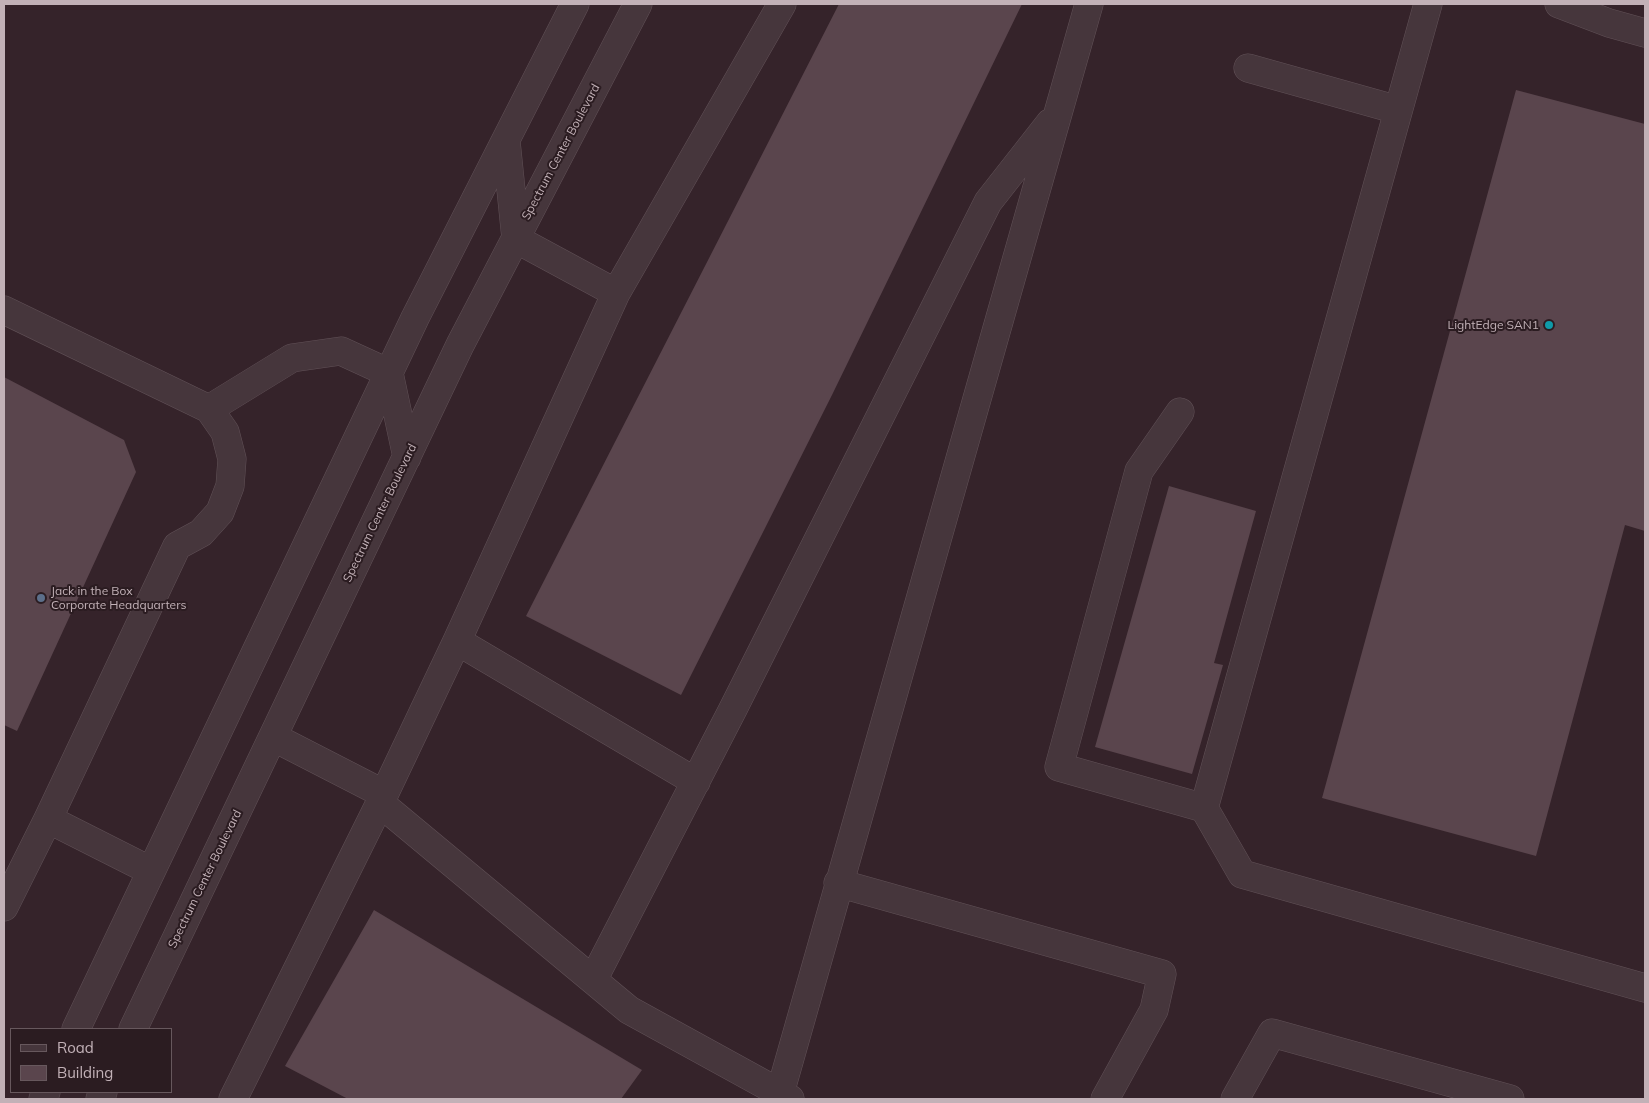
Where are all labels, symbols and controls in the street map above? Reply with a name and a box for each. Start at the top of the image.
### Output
street label: Spectrum Center Boulevard [519,82,603,222]
place label: LightEdge SAN1 [1448,318,1539,332]
marker: LightEdge SAN1 [1543,319,1555,331]
street label: Spectrum Center Boulevard [340,442,420,584]
place label: Jack in the Box Corporate Headquarters [51,584,186,612]
marker: Jack in the Box Corporate Headquarters [35,592,47,604]
street label: Spectrum Center Boulevard [165,808,245,950]
legend [10,1028,172,1093]
text: Road [57,1038,94,1057]
text: Building [57,1063,113,1082]

